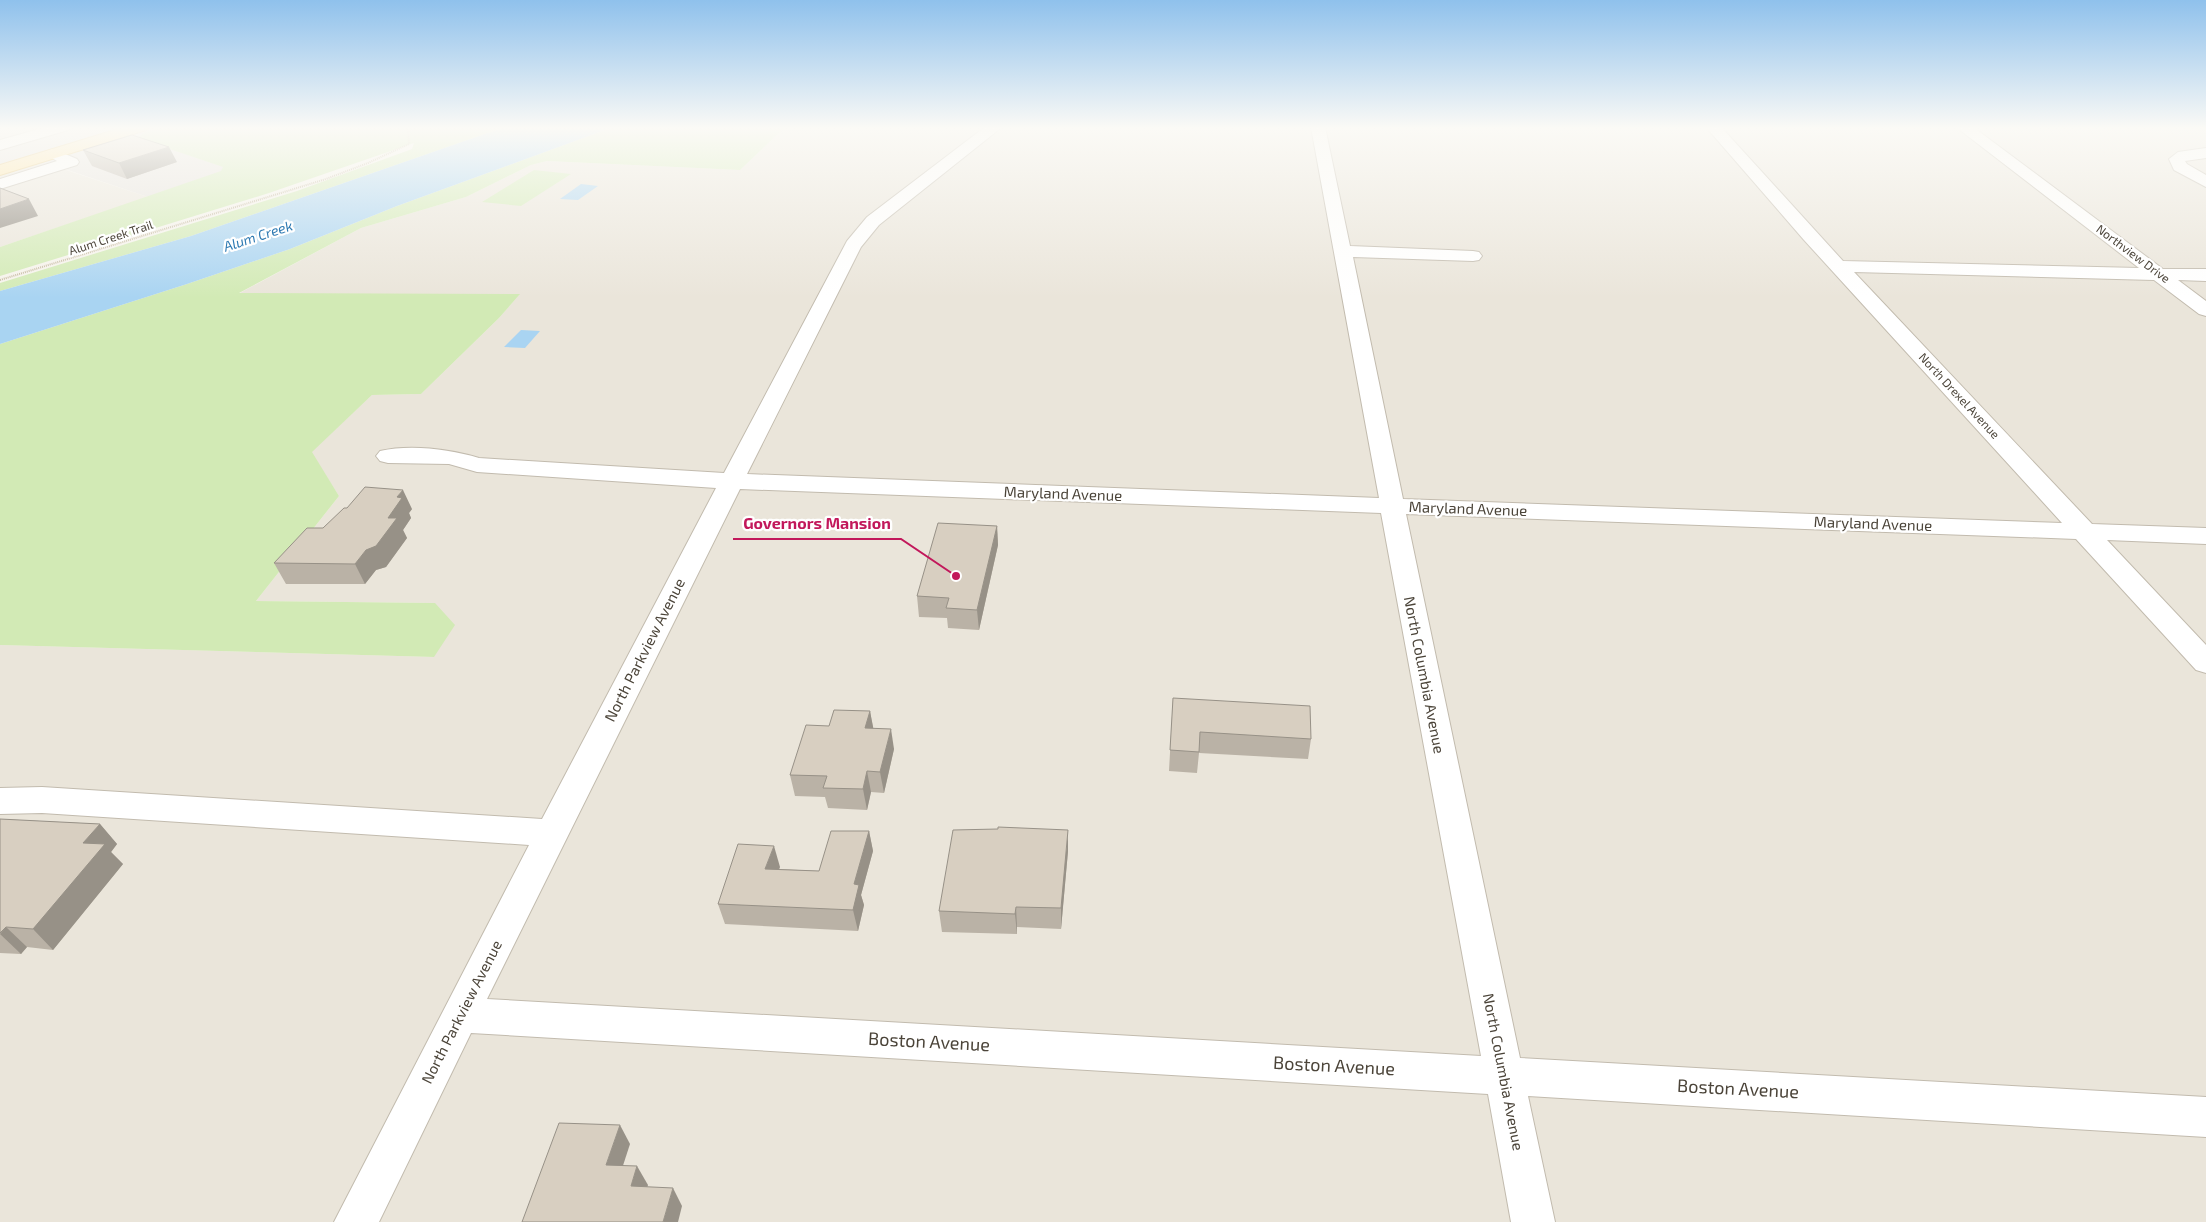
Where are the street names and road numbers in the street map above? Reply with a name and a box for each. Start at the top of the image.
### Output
street label: Alum Creek Trail [67,217,155,257]
street label: Northview Drive [2094,221,2173,285]
street label: North Drexel Avenue [1916,350,2003,441]
street label: Maryland Avenue [1003,482,1123,504]
street label: Maryland Avenue [1408,497,1528,519]
street label: Maryland Avenue [1813,512,1933,534]
street label: North Parkview Avenue [600,575,688,724]
street label: North Columbia Avenue [1401,595,1449,755]
street label: North Parkview Avenue [417,937,505,1086]
street label: North Columbia Avenue [1480,992,1528,1152]
street label: Boston Avenue [868,1027,991,1055]
street label: Boston Avenue [1273,1051,1396,1079]
street label: Boston Avenue [1677,1074,1800,1102]

